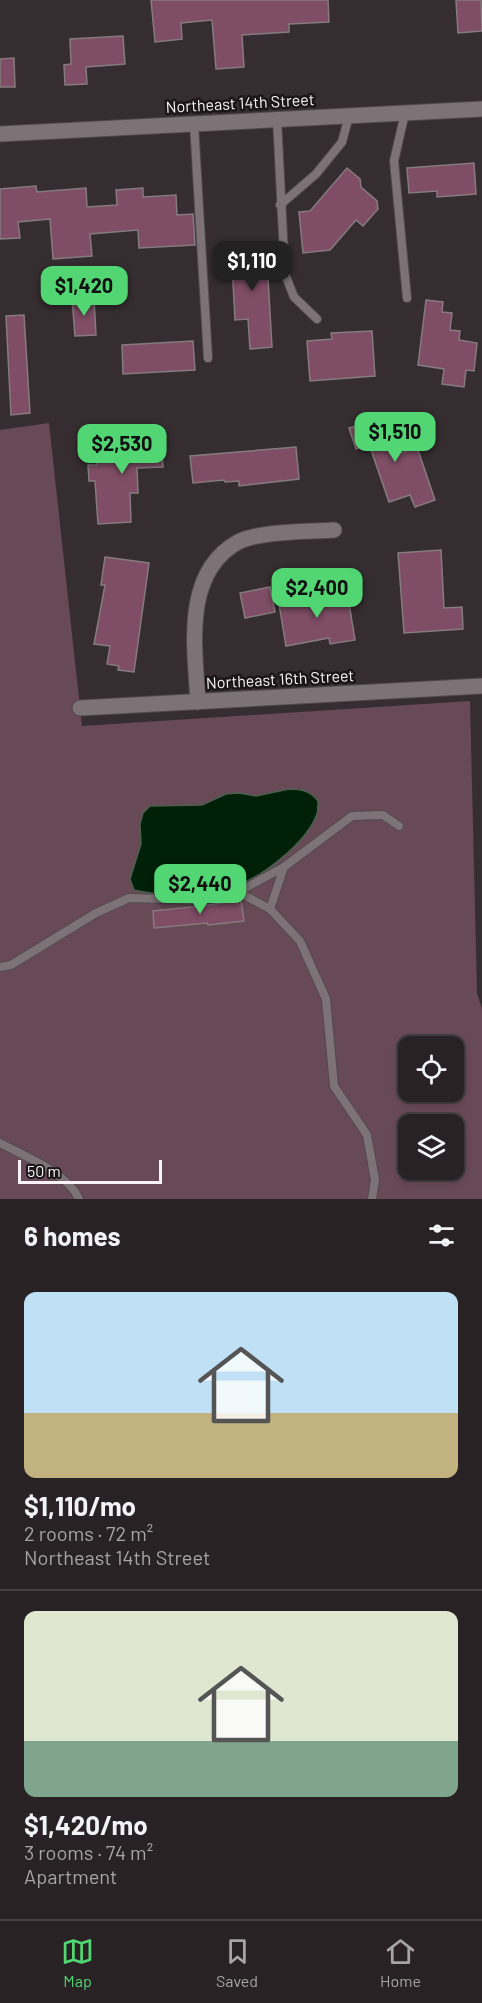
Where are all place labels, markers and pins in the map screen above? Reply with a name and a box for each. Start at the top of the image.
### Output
pin: $1,110 [203,241,301,292]
pin: $1,420 [35,266,133,317]
pin: $1,510 [346,412,444,463]
pin: $2,530 [73,424,171,475]
pin: $2,400 [268,568,366,619]
pin: $2,440 [151,864,249,915]

